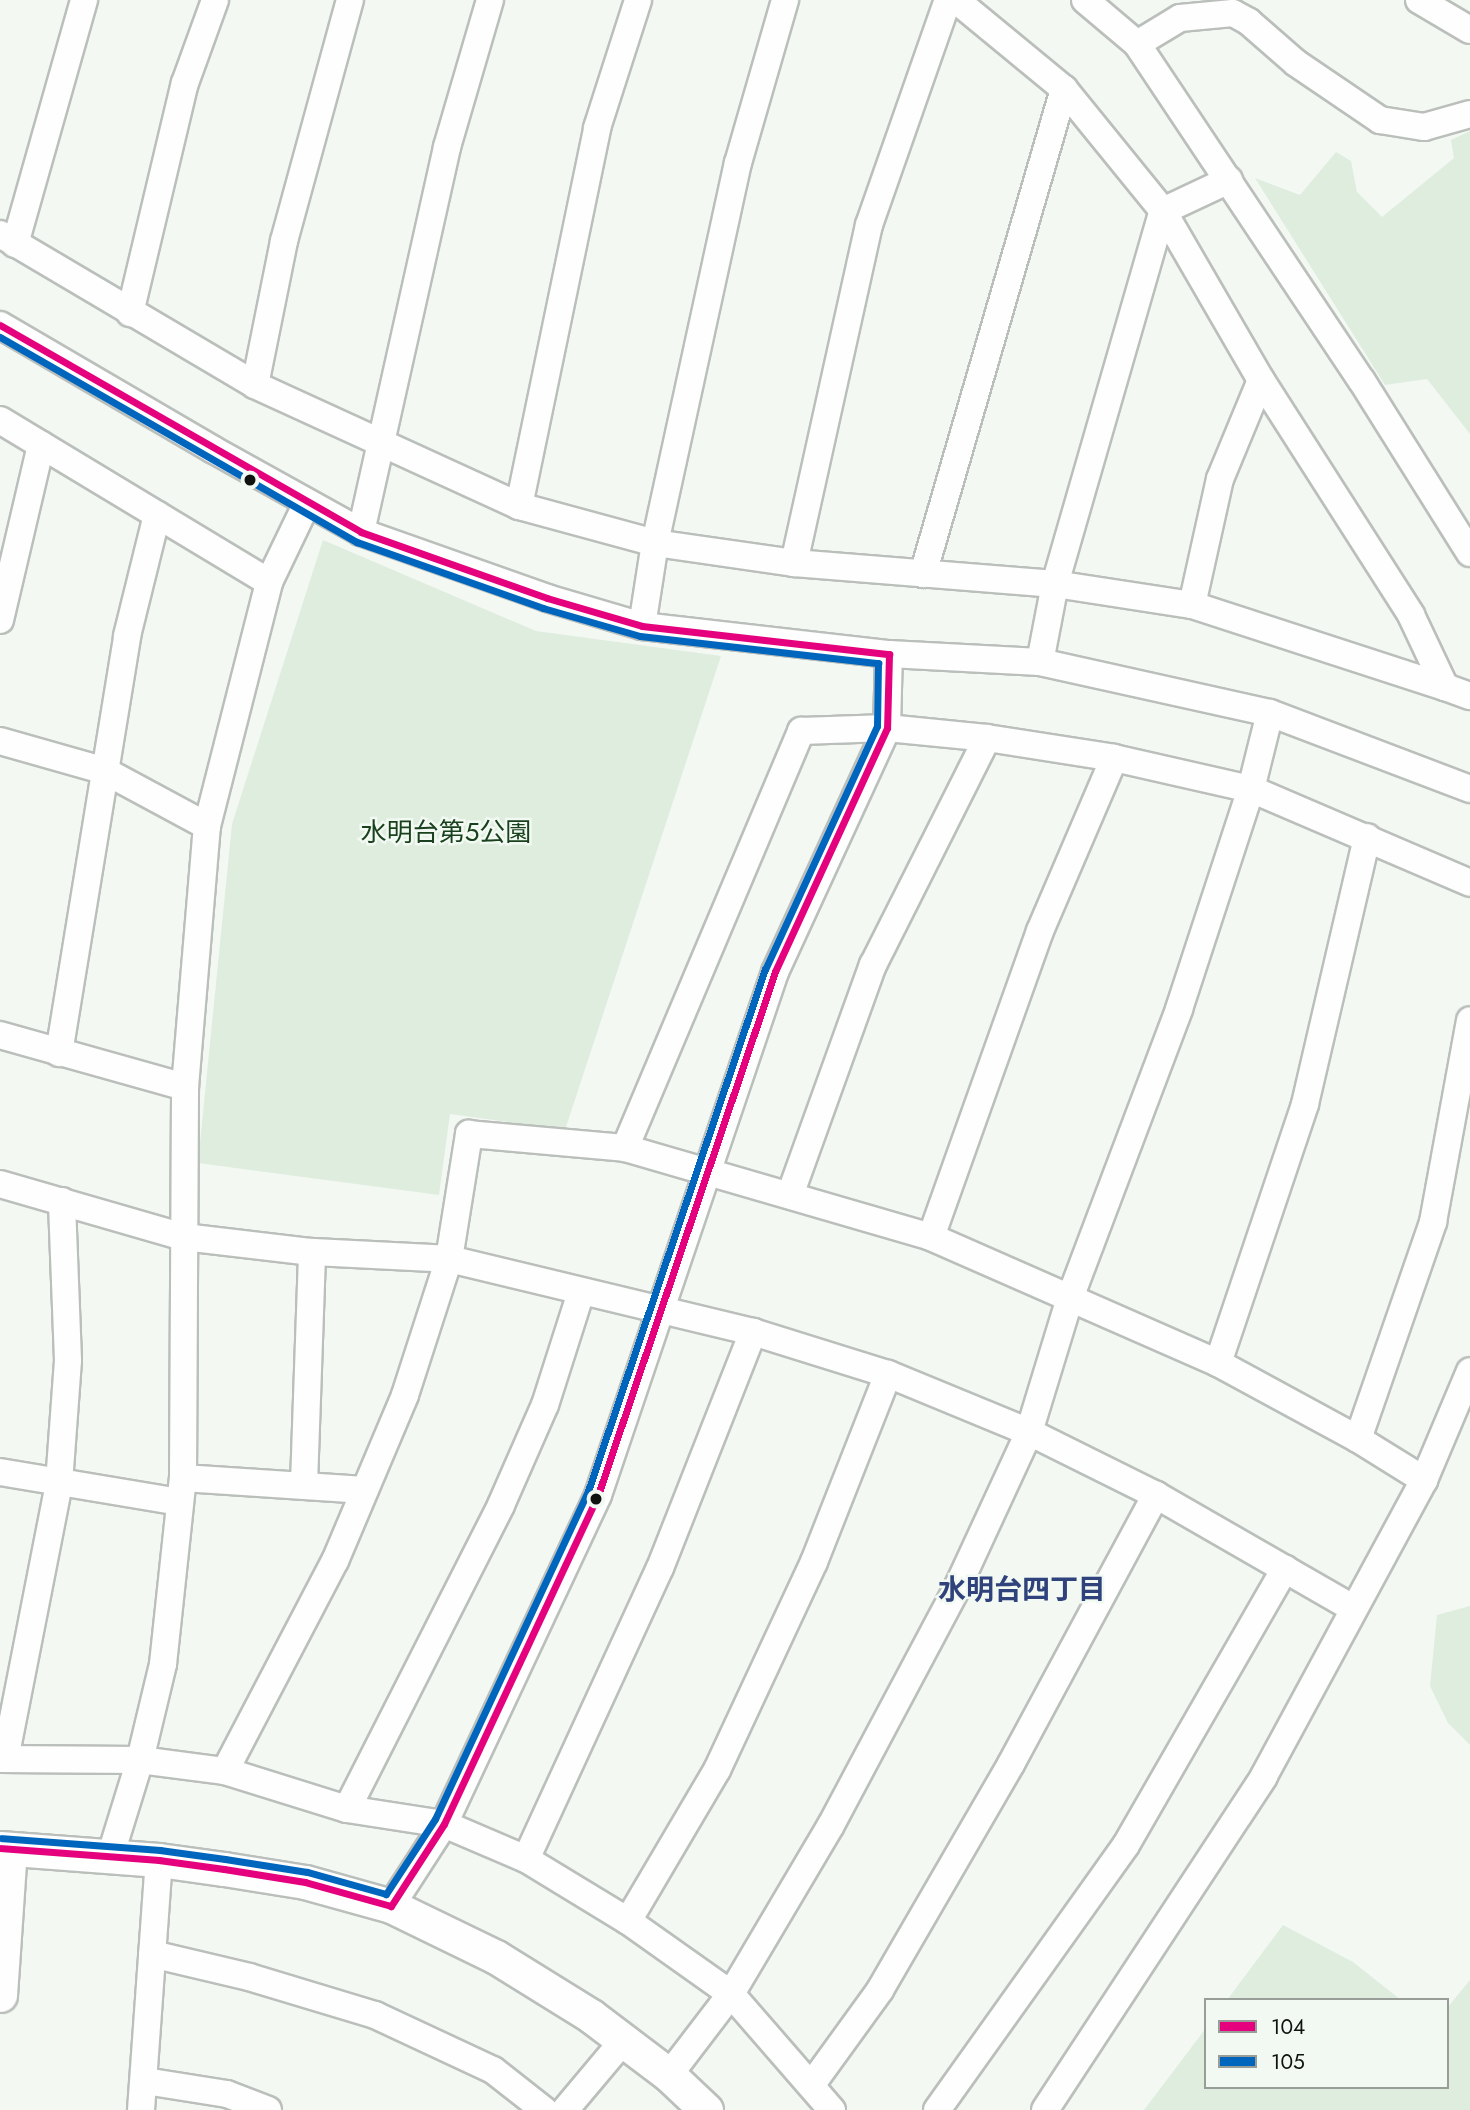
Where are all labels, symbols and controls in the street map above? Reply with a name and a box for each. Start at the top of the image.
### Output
unlabelled marker [243,473,257,487]
park label: 水明台第5公園 [361,817,531,849]
unlabelled marker [589,1492,603,1506]
district label: 水明台四丁目 [938,1573,1106,1607]
legend [1204,1998,1449,2089]
text: 104 [1271,2012,1305,2042]
text: 105 [1271,2047,1305,2077]

